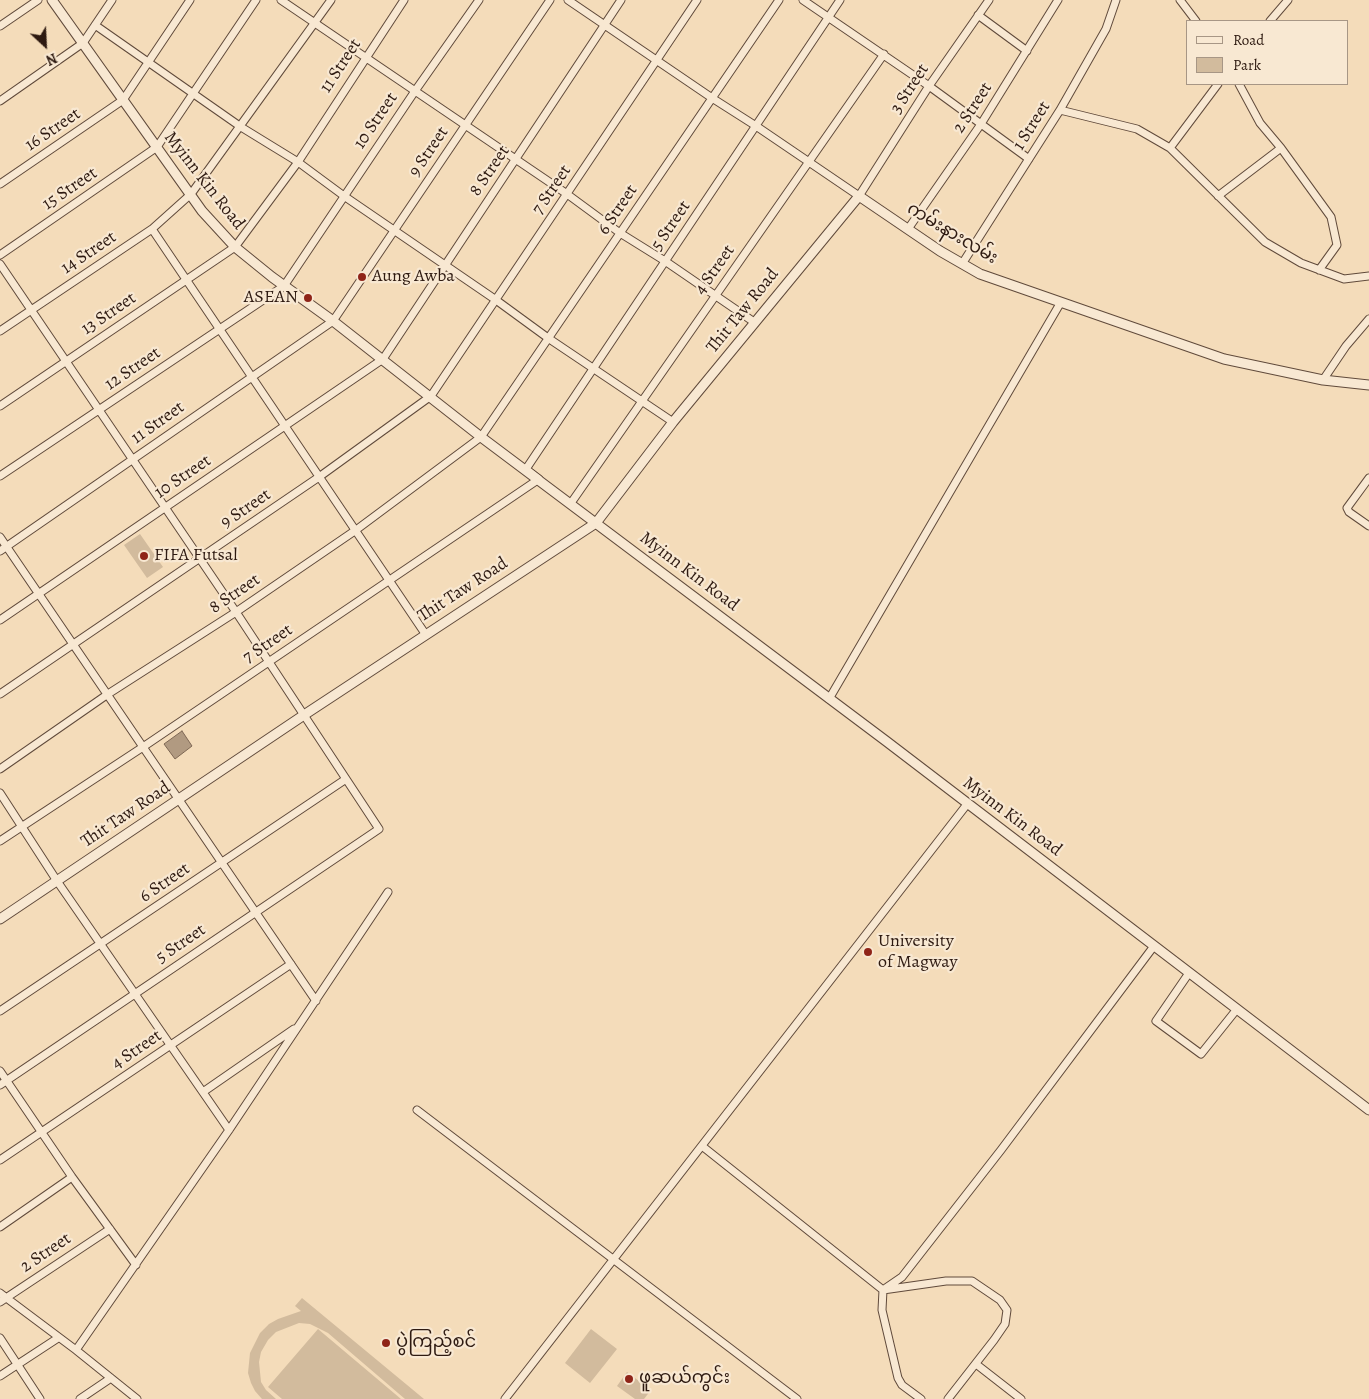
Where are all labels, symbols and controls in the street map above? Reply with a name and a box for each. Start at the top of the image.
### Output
north arrow [20,20,70,70]
legend [1186,20,1349,85]
text: Road [1233,30,1264,50]
street label: 11 Street [316,35,366,97]
text: N [43,48,60,70]
text: Park [1233,55,1261,75]
street label: 3 Street [886,60,934,118]
street label: 2 Street [949,78,997,138]
street label: 10 Street [349,89,403,153]
street label: 1 Street [1009,97,1055,155]
street label: 16 Street [21,104,85,156]
street label: 9 Street [404,123,454,181]
street label: Myinn Kin Road [159,128,249,234]
street label: 8 Street [465,142,515,200]
street label: 7 Street [528,161,576,219]
street label: 15 Street [38,163,102,215]
street label: 6 Street [593,181,643,239]
street label: 5 Street [647,197,695,255]
street label: ကမ်းနားလမ်း [903,198,1001,270]
street label: 14 Street [57,227,121,279]
street label: 4 Street [690,241,740,299]
street label: Thit Taw Road [702,264,784,358]
place label: Aung Awba [372,266,455,288]
marker: Aung Awba [356,271,368,283]
place label: ASEAN [244,287,298,309]
street label: 13 Street [77,288,141,340]
marker: ASEAN [302,292,314,304]
street label: 12 Street [101,343,165,395]
street label: 11 Street [127,397,189,449]
street label: 10 Street [151,450,215,504]
street label: 9 Street [217,484,275,534]
street label: Myinn Kin Road [635,528,743,616]
place label: FIFA Futsal [154,545,238,567]
marker: FIFA Futsal [138,550,150,562]
street label: Thit Taw Road [414,553,512,627]
street label: 8 Street [206,569,264,619]
street label: 7 Street [239,620,297,668]
street label: Myinn Kin Road [958,773,1066,861]
street label: Thit Taw Road [77,777,175,853]
street label: 6 Street [136,858,194,908]
street label: 5 Street [152,920,210,968]
place label: University of Magway [878,931,957,974]
marker: University of Magway [862,946,874,958]
street label: 4 Street [108,1025,166,1075]
street label: 2 Street [17,1228,75,1278]
place label: ပွဲကြည့်စင် [396,1332,476,1354]
marker: ပွဲကြည့်စင် [380,1337,392,1349]
place label: ဖူဆယ်ကွင်း [639,1368,730,1390]
marker: ဖူဆယ်ကွင်း [623,1373,635,1385]

